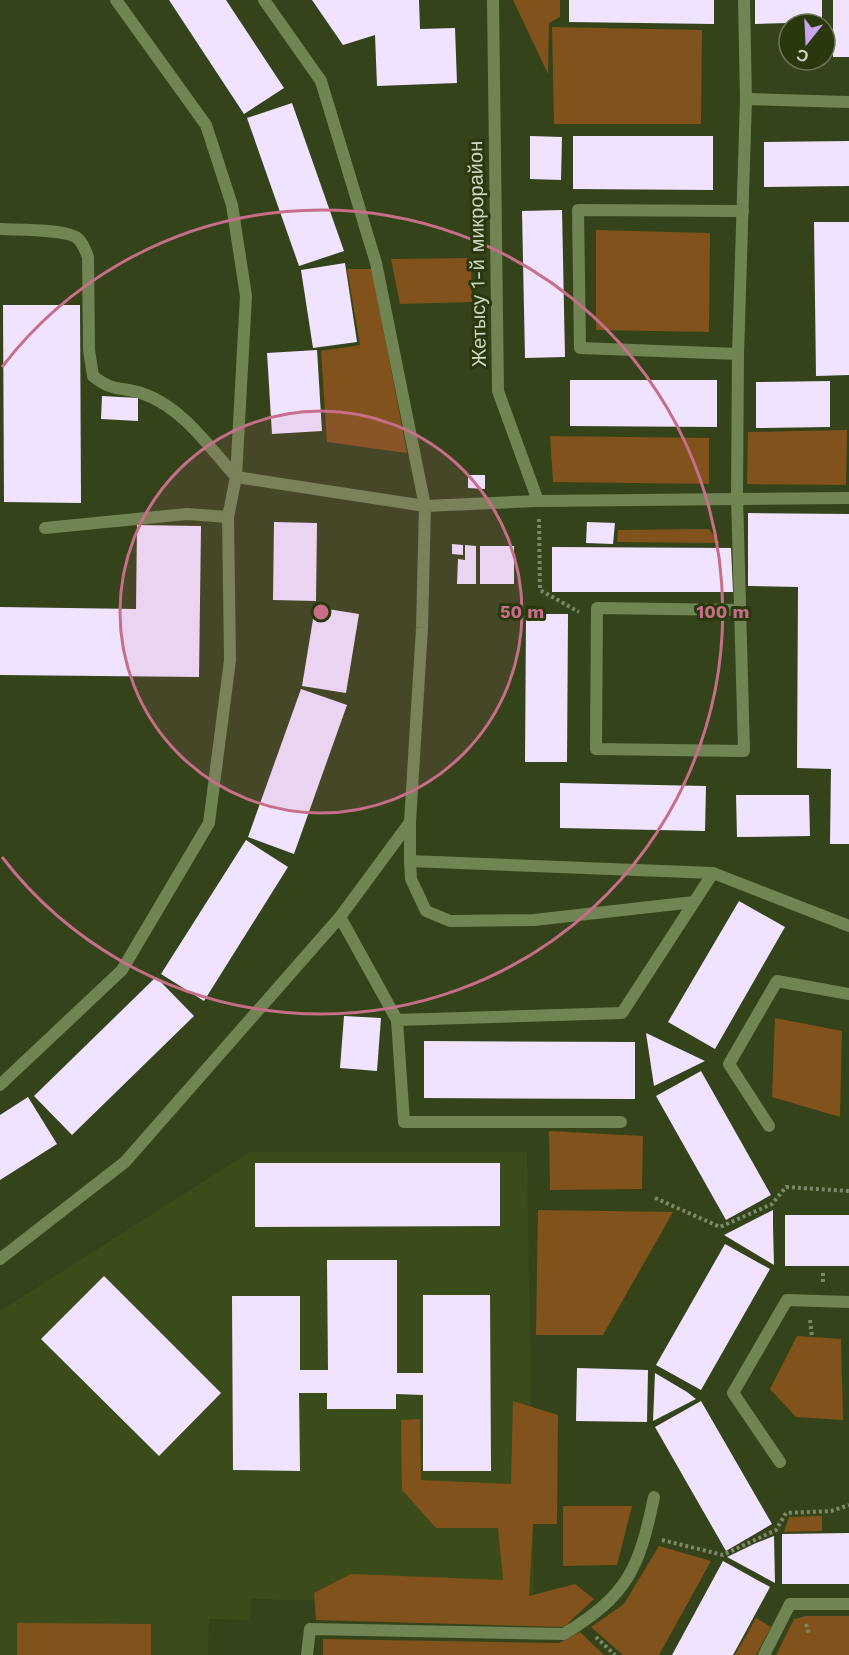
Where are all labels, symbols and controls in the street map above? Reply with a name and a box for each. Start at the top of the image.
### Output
north arrow [777,12,837,72]
text: С [794,45,811,67]
street label: Жетысу 1-й микрорайон [463,141,491,367]
text: 50 m [500,601,544,622]
text: 100 m [696,601,750,622]
centre of rings [311,602,331,622]

